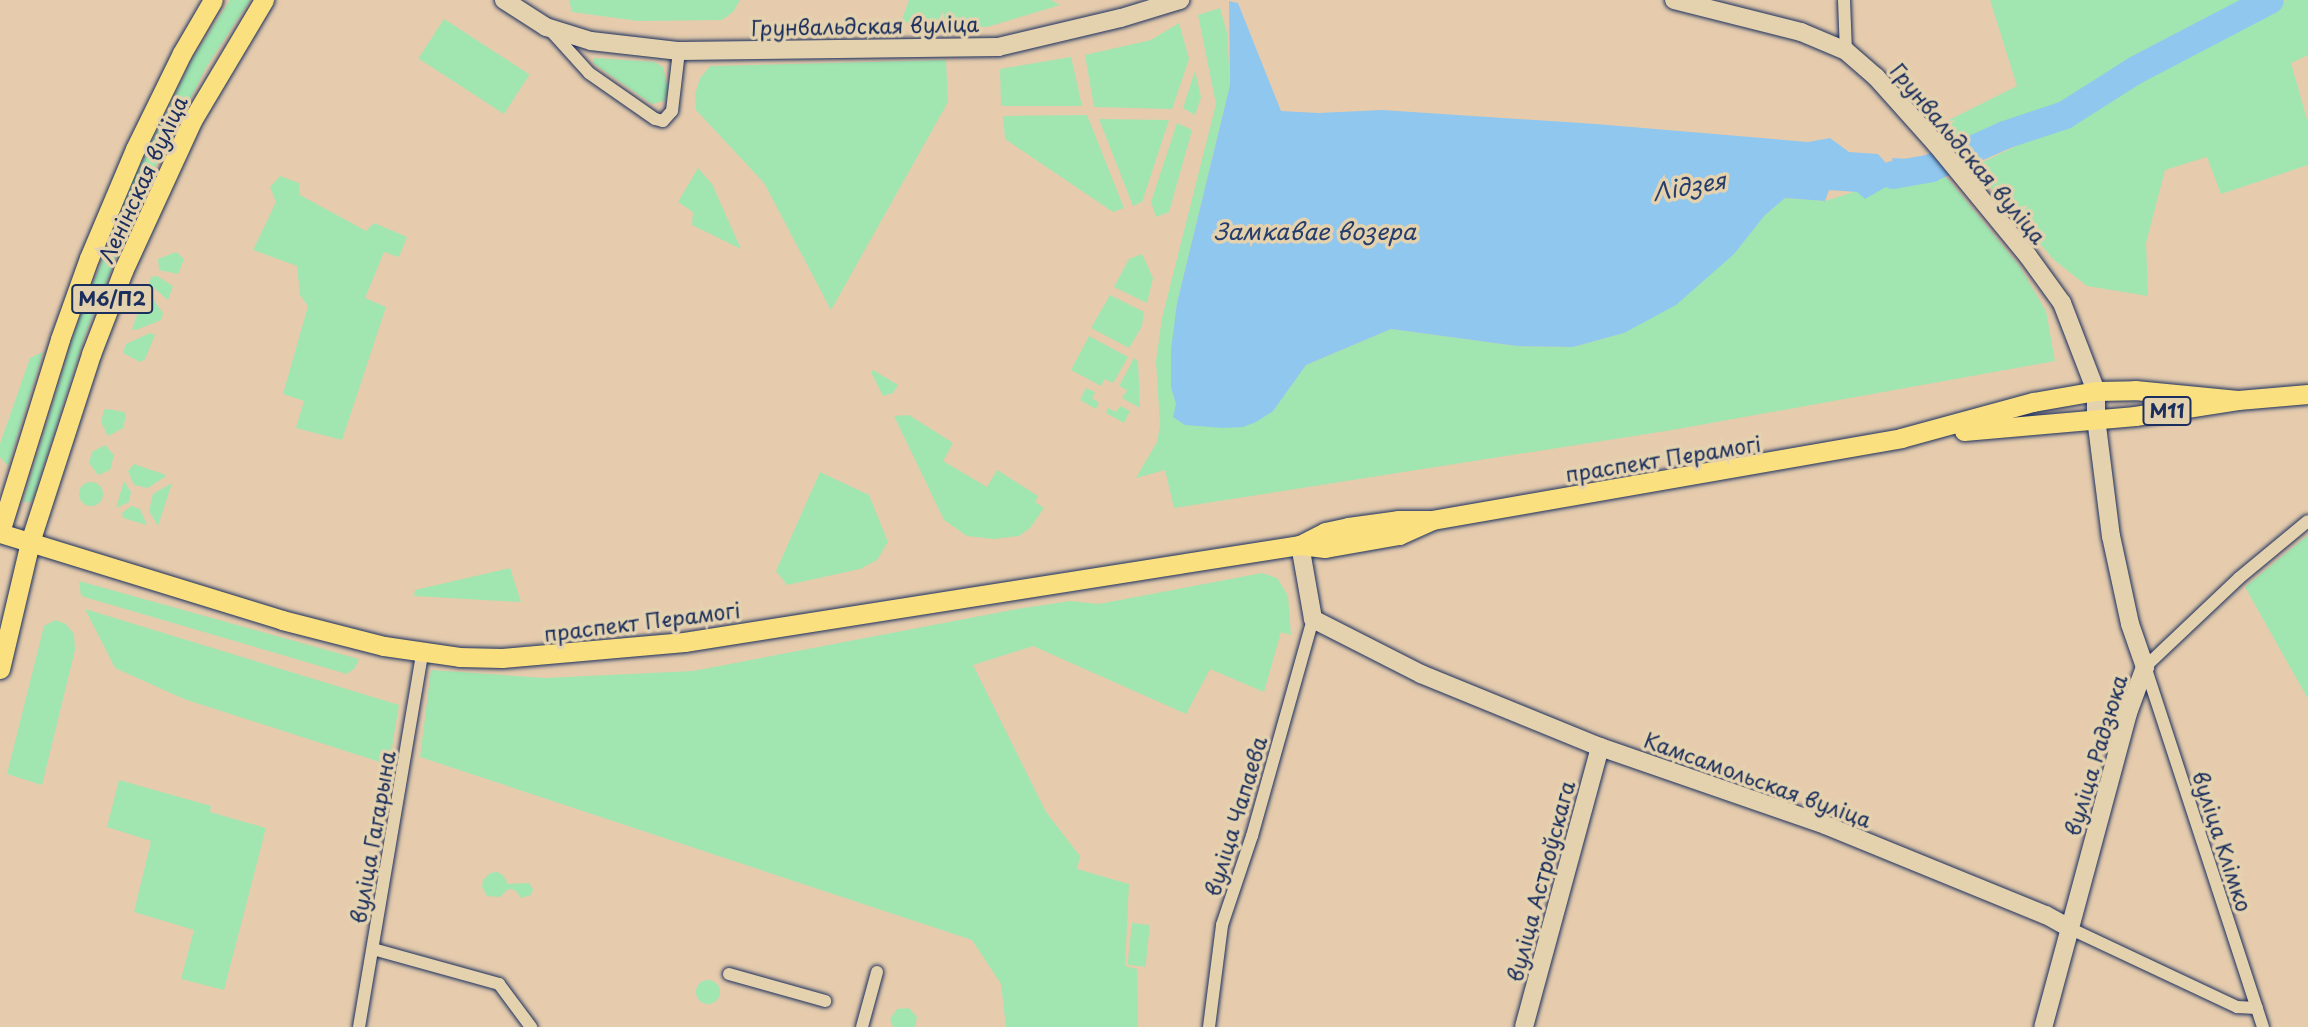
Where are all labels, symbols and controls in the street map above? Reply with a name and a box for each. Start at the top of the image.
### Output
street label: Грунвальдская вуліца [750,10,980,40]
street label: Грунвальдская вуліца [1886,57,2052,249]
street label: Ленінская вуліца [92,91,192,267]
water label: Лідзея [1650,166,1728,206]
water label: Замкавае возера [1214,217,1416,245]
road number: М6/П2 [70,284,154,314]
road number: М11 [2141,396,2193,426]
street label: праспект Перамогі [1563,430,1763,486]
street label: праспект Перамогі [542,596,742,646]
street label: вуліца Радзюка [2059,672,2131,838]
street label: Камсамольская вуліца [1640,726,1876,832]
street label: вуліца Чапаева [1199,733,1271,899]
street label: вуліца Гагарына [344,749,400,925]
street label: вуліца Клімко [2188,767,2258,915]
street label: вуліца Астроўскага [1501,778,1579,984]

